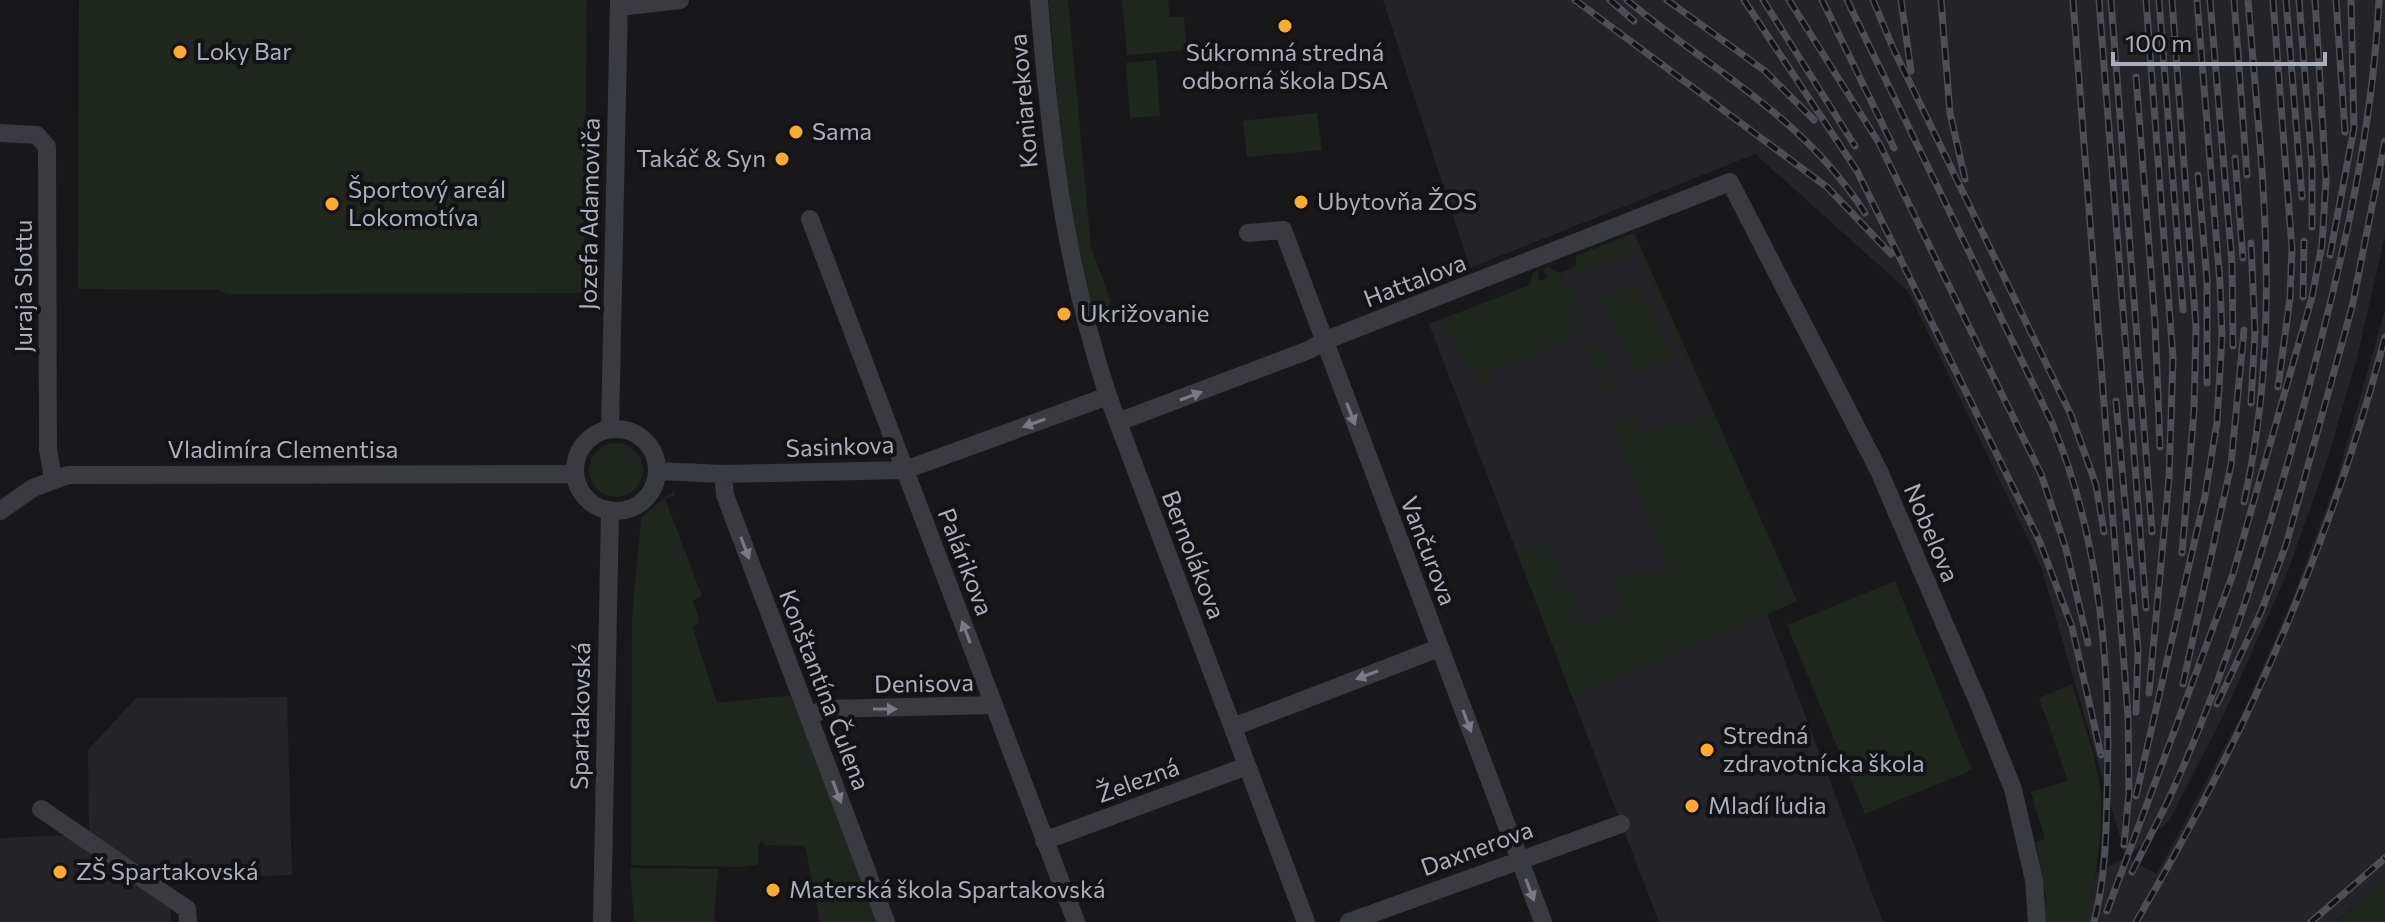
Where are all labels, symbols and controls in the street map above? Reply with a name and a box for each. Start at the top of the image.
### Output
scale bar [2113,16,2325,66]
marker: Súkromná stredná odborná škola DSA [1276,17,1294,35]
text: 100 m [2125,28,2192,57]
street label: Koniarekova [1002,33,1043,170]
place label: Loky Bar [196,36,292,65]
place label: Súkromná stredná odborná škola DSA [1182,37,1388,94]
marker: Loky Bar [171,43,189,61]
place label: Sama [812,116,872,145]
street label: Jozefa Adamoviča [572,118,605,310]
marker: Sama [787,123,805,141]
place label: Takáč & Syn [636,143,766,172]
marker: Takáč & Syn [773,150,791,168]
place label: Športový areál Lokomotíva [348,174,506,231]
place label: Ubytovňa ŽOS [1317,186,1477,215]
marker: Ubytovňa ŽOS [1292,193,1310,211]
marker: Športový areál Lokomotíva [323,195,341,213]
street label: Juraja Slottu [8,220,37,352]
street label: Hattalova [1359,247,1470,312]
place label: Ukrižovanie [1080,298,1209,327]
marker: Ukrižovanie [1055,305,1073,323]
one-way arrow [1179,389,1203,402]
one-way arrow [1345,402,1358,426]
one-way arrow [1022,417,1046,429]
street label: Sasinkova [785,429,895,462]
street label: Vladimíra Clementisa [168,434,398,463]
street label: Nobelova [1899,479,1966,586]
street label: Bernolákova [1157,486,1232,623]
street label: Vančurova [1395,492,1463,609]
street label: Palárikova [933,504,1000,619]
one-way arrow [739,536,752,560]
street label: Konštantína Čulena [774,585,877,794]
one-way arrow [959,620,972,644]
street label: Spartakovská [564,642,595,790]
street label: Denisova [874,667,974,698]
one-way arrow [1354,669,1378,682]
one-way arrow [873,703,898,715]
one-way arrow [1461,709,1474,733]
place label: Stredná zdravotnícka škola [1723,720,1925,777]
marker: Stredná zdravotnícka škola [1698,741,1716,759]
street label: Železná [1092,751,1183,808]
one-way arrow [831,780,843,804]
place label: Mladí ľudia [1708,790,1827,819]
marker: Mladí ľudia [1683,797,1701,815]
street label: Daxnerova [1416,814,1536,881]
place label: ZŠ Spartakovská [76,856,259,885]
marker: ZŠ Spartakovská [51,863,69,881]
place label: Materská škola Spartakovská [789,874,1105,903]
one-way arrow [1524,878,1537,902]
marker: Materská škola Spartakovská [764,881,782,899]

